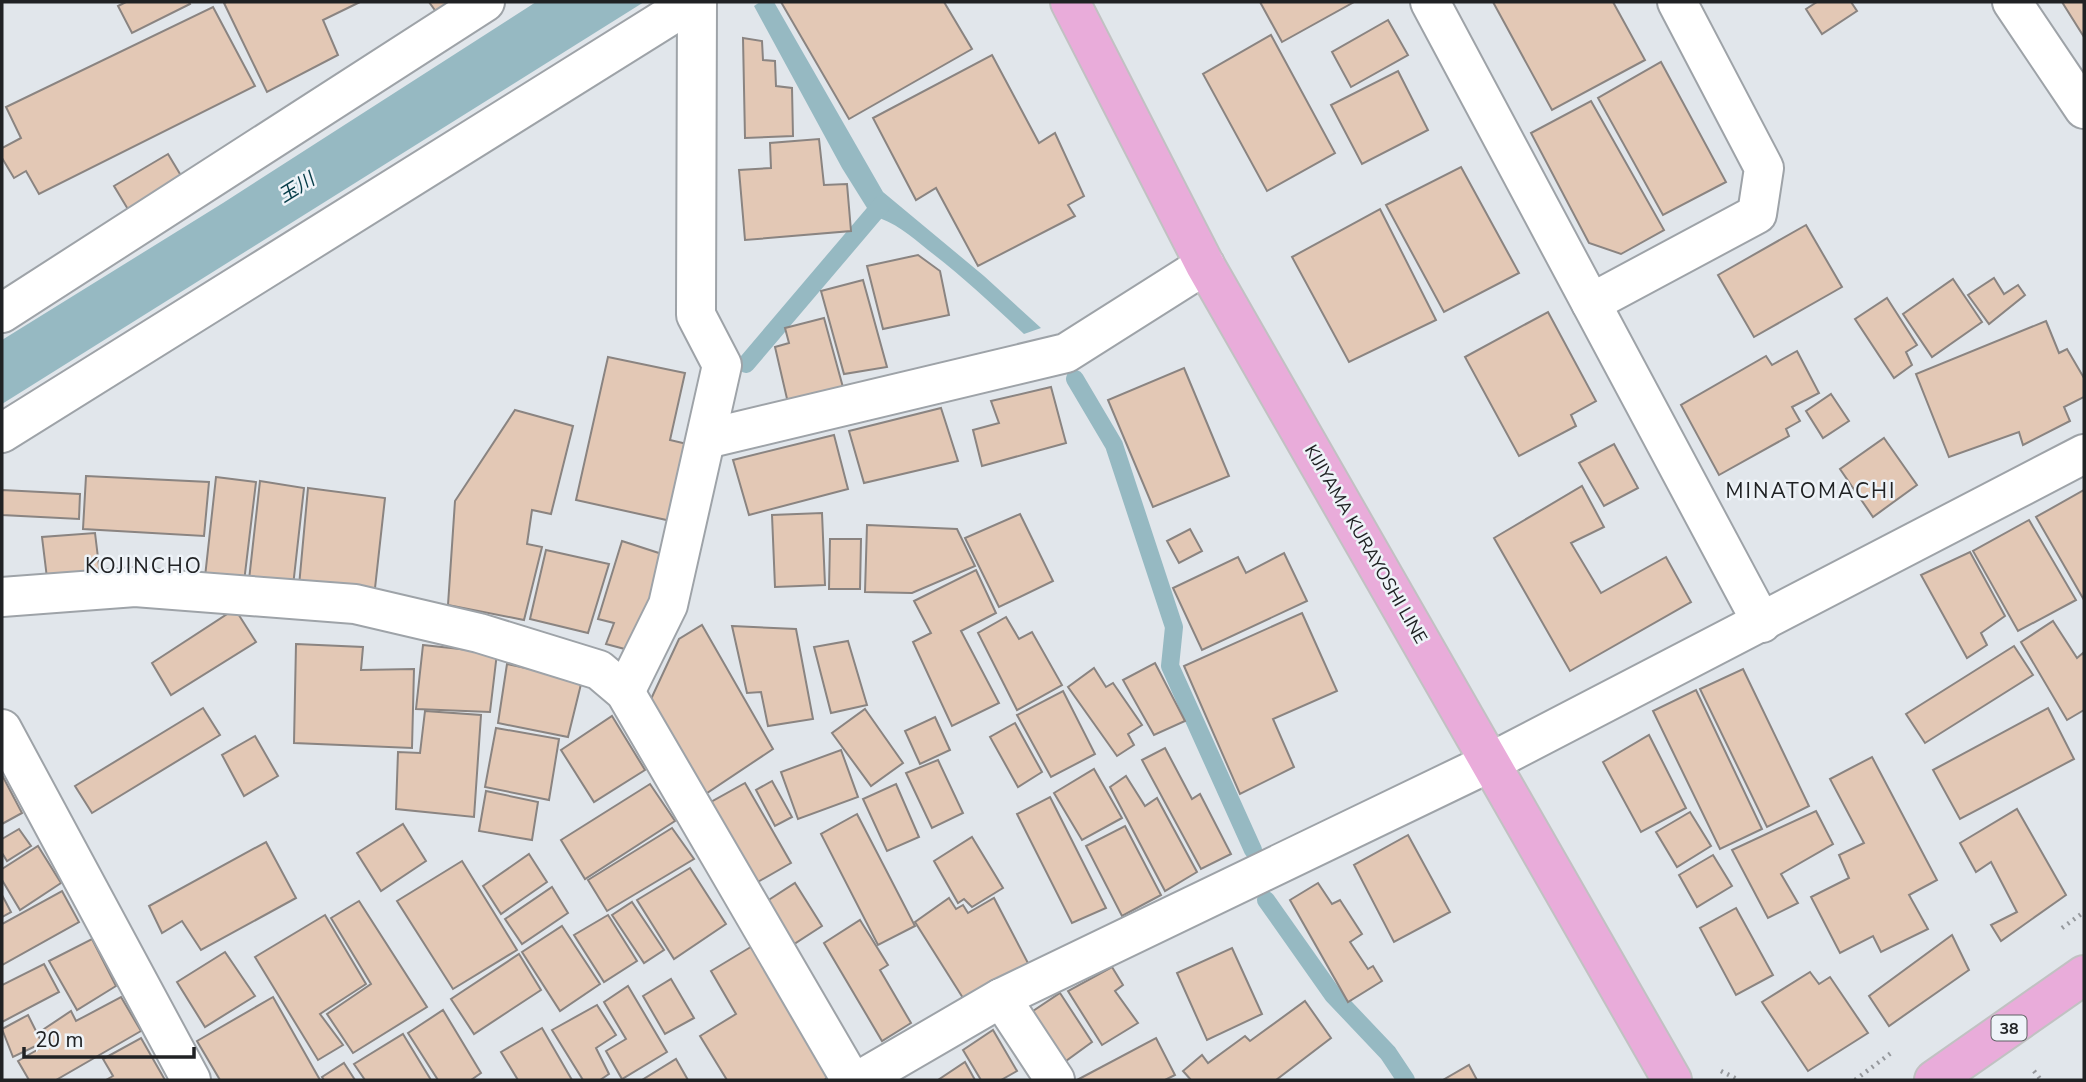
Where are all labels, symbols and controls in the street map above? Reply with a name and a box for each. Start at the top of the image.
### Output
water label: 玉川 [274,166,321,209]
street label: KIJIYAMA KURAYOSHI LINE [1299,440,1433,648]
district label: MINATOMACHI [1726,477,1896,505]
district label: KOJINCHO [85,552,203,580]
scale bar [24,1016,194,1060]
road number: 38 [1992,1016,2026,1040]
text: 20 m [35,1026,84,1054]

